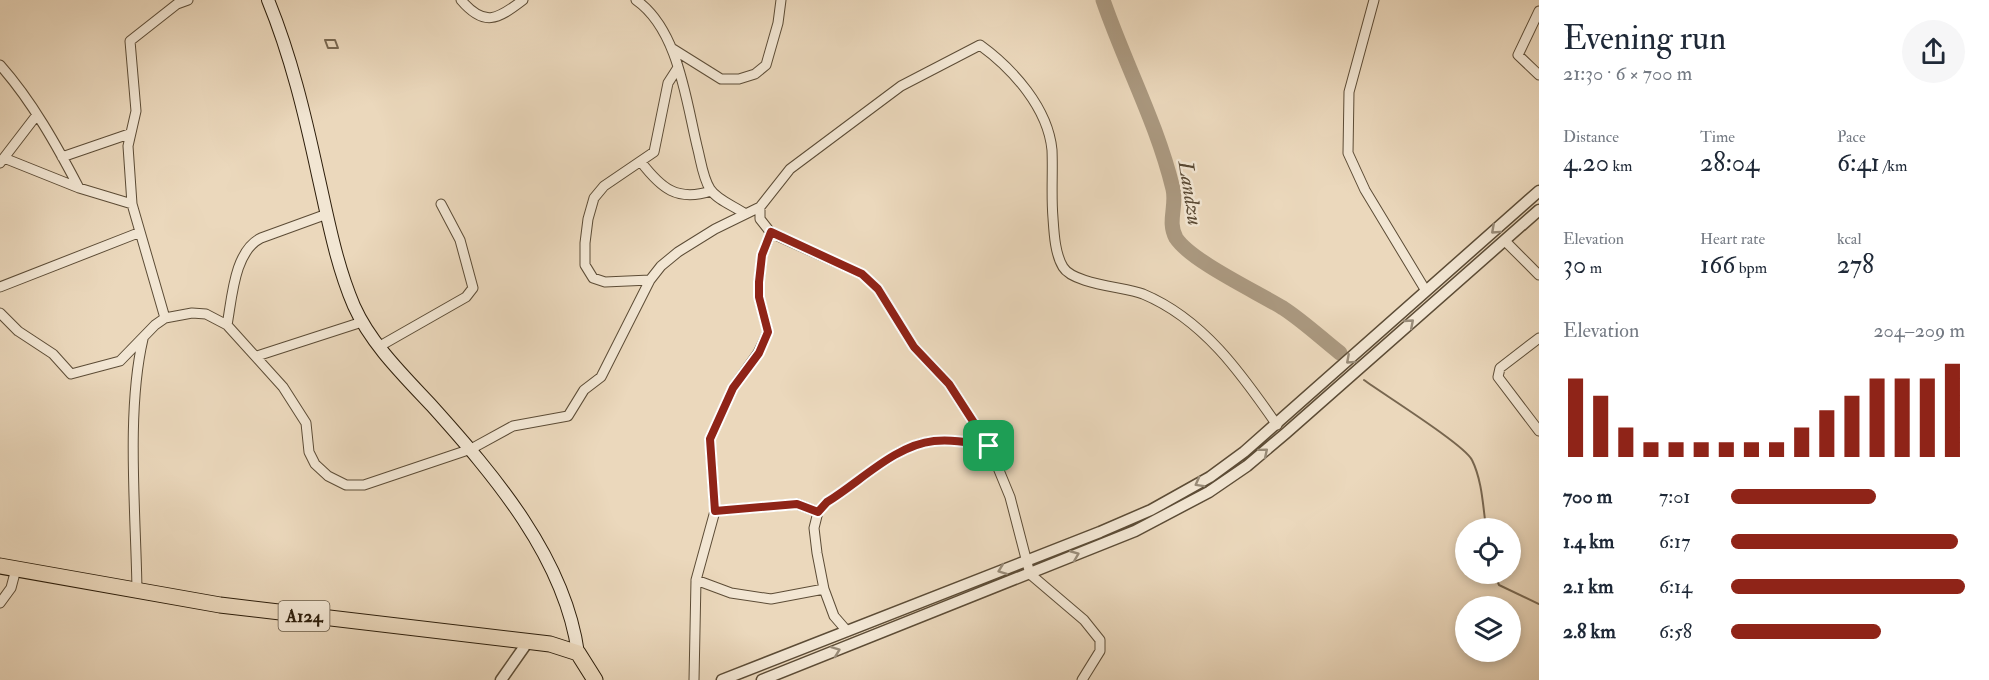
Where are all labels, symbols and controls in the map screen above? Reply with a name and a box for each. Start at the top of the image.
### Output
text: Evening run [1563,18,1726,59]
button: share [1902,20,1965,83]
text: 21:30 · 6 × 700 m [1563,61,1692,86]
text: Distance [1563,127,1619,147]
text: Time [1700,127,1735,147]
text: Pace [1837,127,1866,147]
text: 4.20 [1563,147,1609,179]
text: 28:04 [1700,147,1759,179]
text: 6:41 [1837,147,1880,179]
text: km [1609,156,1633,176]
text: /km [1880,156,1907,176]
water label: Landzu [1171,158,1208,227]
one-way arrow [1491,223,1502,234]
text: Elevation [1563,229,1624,249]
text: Heart rate [1700,229,1765,249]
text: kcal [1837,229,1862,249]
text: 30 [1563,249,1586,281]
text: 166 [1700,249,1735,281]
text: 278 [1837,249,1874,281]
text: m [1586,258,1602,278]
text: bpm [1735,258,1767,278]
text: Elevation [1563,318,1639,343]
text: 204–209 m [1873,318,1965,343]
one-way arrow [1403,319,1414,330]
one-way arrow [1346,353,1357,364]
pin [963,420,1014,471]
icon: arrive [972,429,1005,462]
one-way arrow [1257,448,1268,459]
one-way arrow [1195,476,1205,487]
text: 700 m [1563,484,1612,509]
text: 7:01 [1659,484,1690,509]
map controls [1455,518,1521,662]
button: locate [1455,518,1521,584]
text: 1.4 km [1563,529,1614,554]
text: 6:17 [1659,529,1690,554]
one-way arrow [1069,550,1080,562]
one-way arrow [997,563,1008,575]
text: 2.1 km [1563,574,1613,599]
text: 6:14 [1659,574,1692,599]
button: layers [1455,596,1521,662]
road number: A124 [278,601,330,631]
text: 2.8 km [1563,619,1616,644]
text: 6:58 [1659,619,1692,644]
one-way arrow [830,646,841,658]

